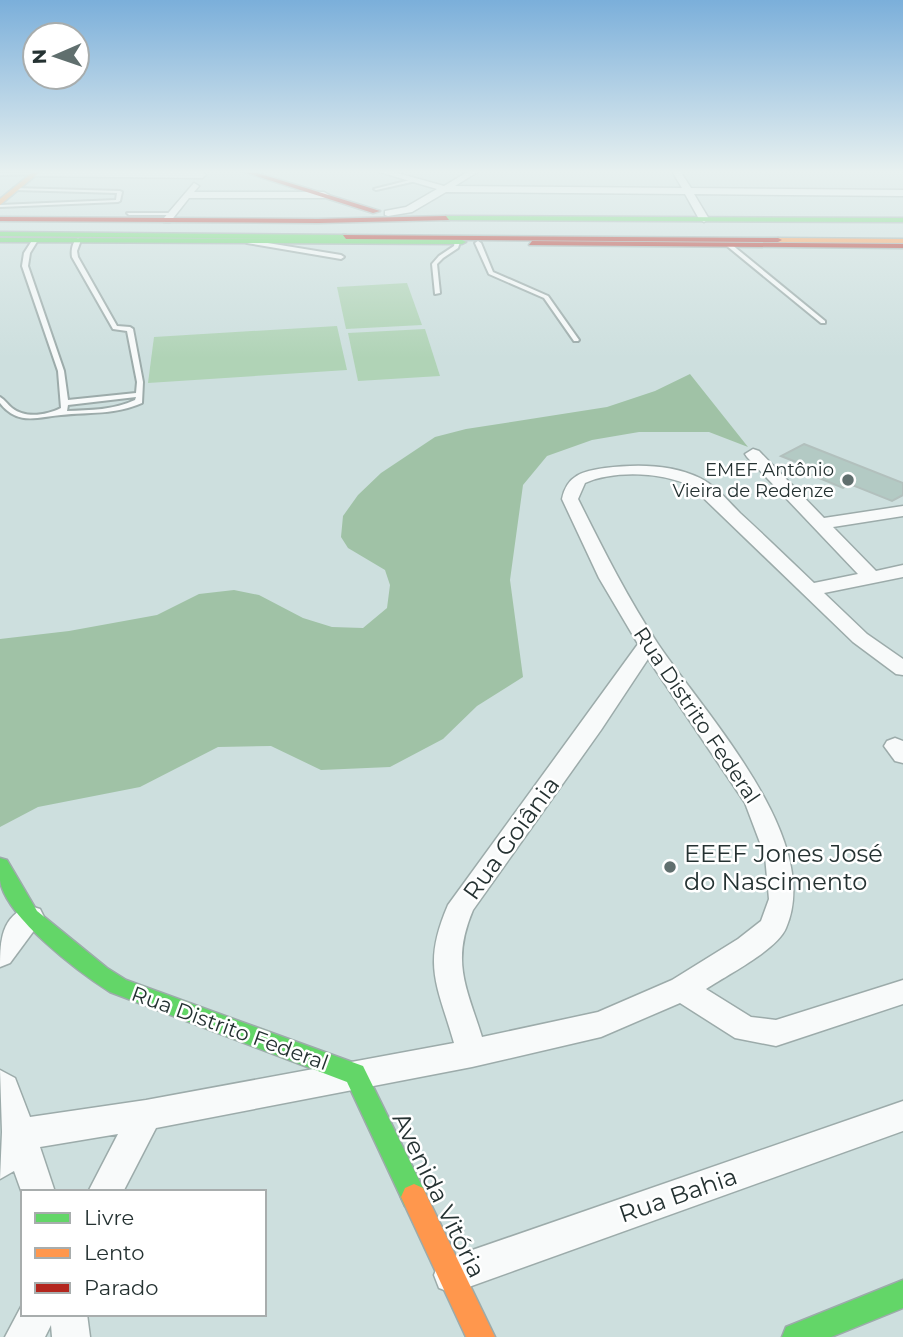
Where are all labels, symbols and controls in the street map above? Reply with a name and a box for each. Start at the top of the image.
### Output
north arrow [21,21,91,91]
text: N [28,48,51,65]
place label: EMEF Antônio Vieira de Redenze [673,459,834,502]
marker: EMEF Antônio Vieira de Redenze [840,472,856,488]
street label: Rua Distrito Federal [629,622,765,808]
street label: Rua Goiânia [457,771,565,905]
place label: EEEF Jones José do Nascimento [684,839,883,896]
marker: EEEF Jones José do Nascimento [662,859,678,875]
street label: Rua Distrito Federal [128,981,332,1075]
street label: Avenida Vitória [386,1108,492,1282]
street label: Rua Bahia [615,1161,741,1229]
legend [21,1190,266,1316]
text: Livre [84,1205,134,1230]
text: Lento [84,1240,144,1265]
text: Parado [84,1275,159,1300]

